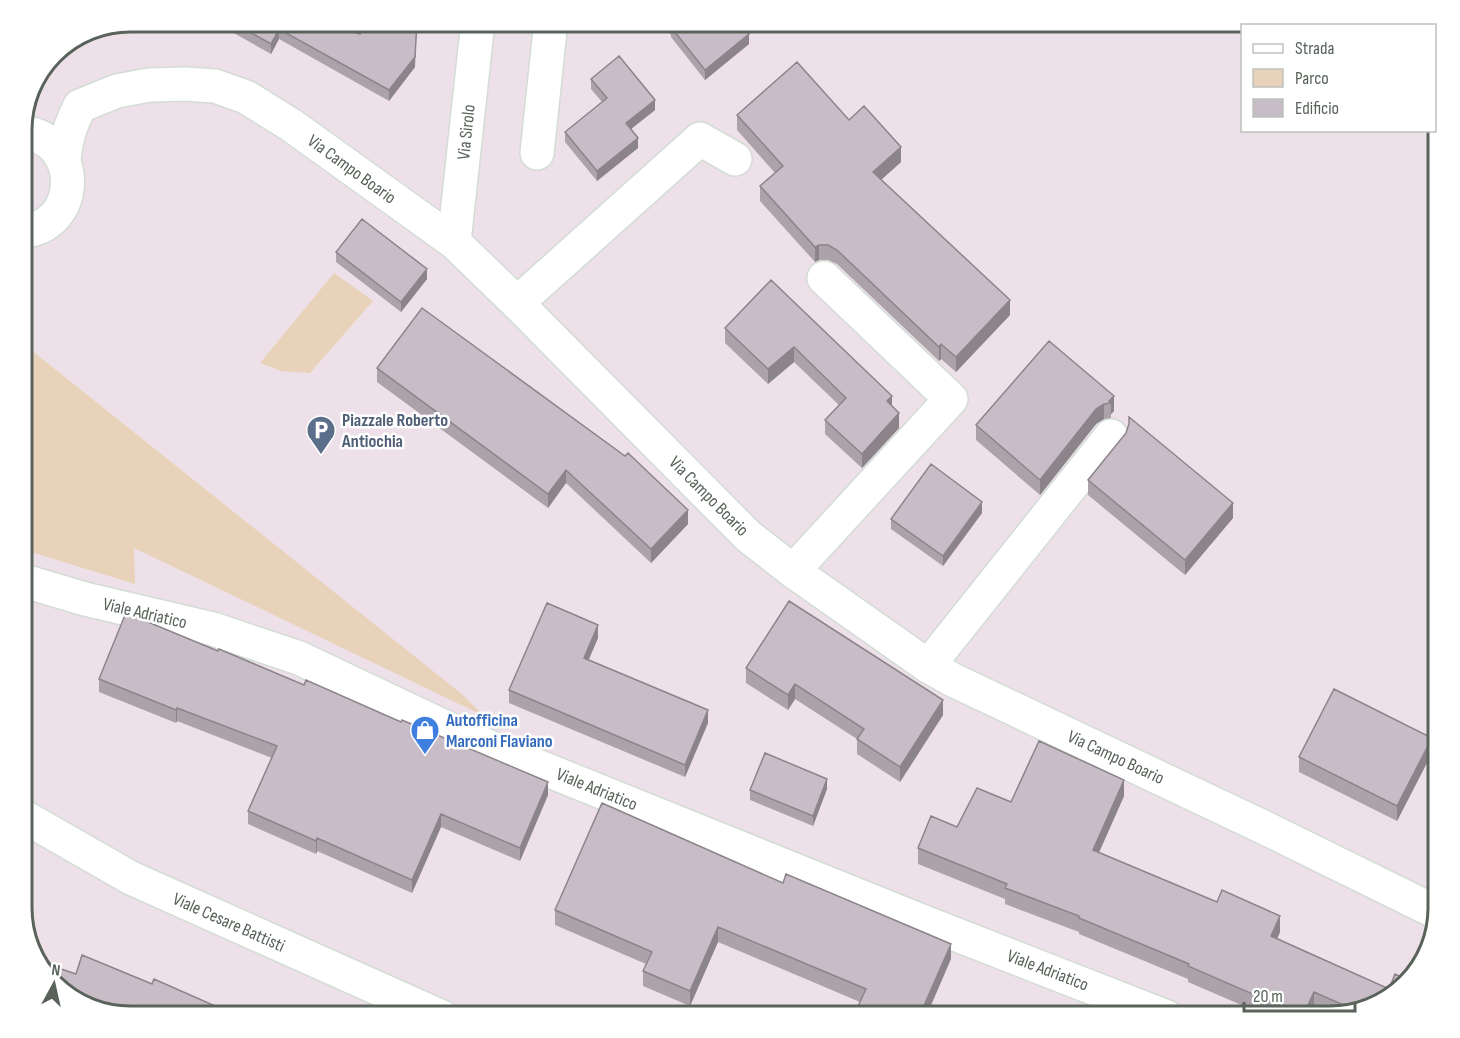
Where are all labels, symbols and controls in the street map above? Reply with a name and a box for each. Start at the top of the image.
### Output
legend [1241,24,1436,132]
text: Strada [1295,38,1335,59]
text: Parco [1295,68,1329,89]
text: Edificio [1295,98,1339,119]
street label: Via Sirolo [453,103,480,161]
street label: Via Campo Boario [303,130,400,209]
place label: Piazzale Roberto Antiochia [341,410,448,452]
parking icon: Piazzale Roberto Antiochia [305,414,337,456]
street label: Via Campo Boario [664,452,753,541]
street label: Viale Adriatico [101,594,189,633]
place label: Autofficina Marconi Flaviano [445,710,553,752]
shop icon: Autofficina Marconi Flaviano [409,714,441,756]
street label: Via Campo Boario [1064,726,1167,789]
street label: Viale Adriatico [553,764,640,815]
street label: Viale Cesare Battisti [169,888,288,957]
street label: Viale Adriatico [1004,945,1092,996]
north arrow [24,954,84,1014]
text: N [50,961,61,981]
scale bar [1244,975,1355,1013]
text: 20 m [1253,986,1283,1007]

